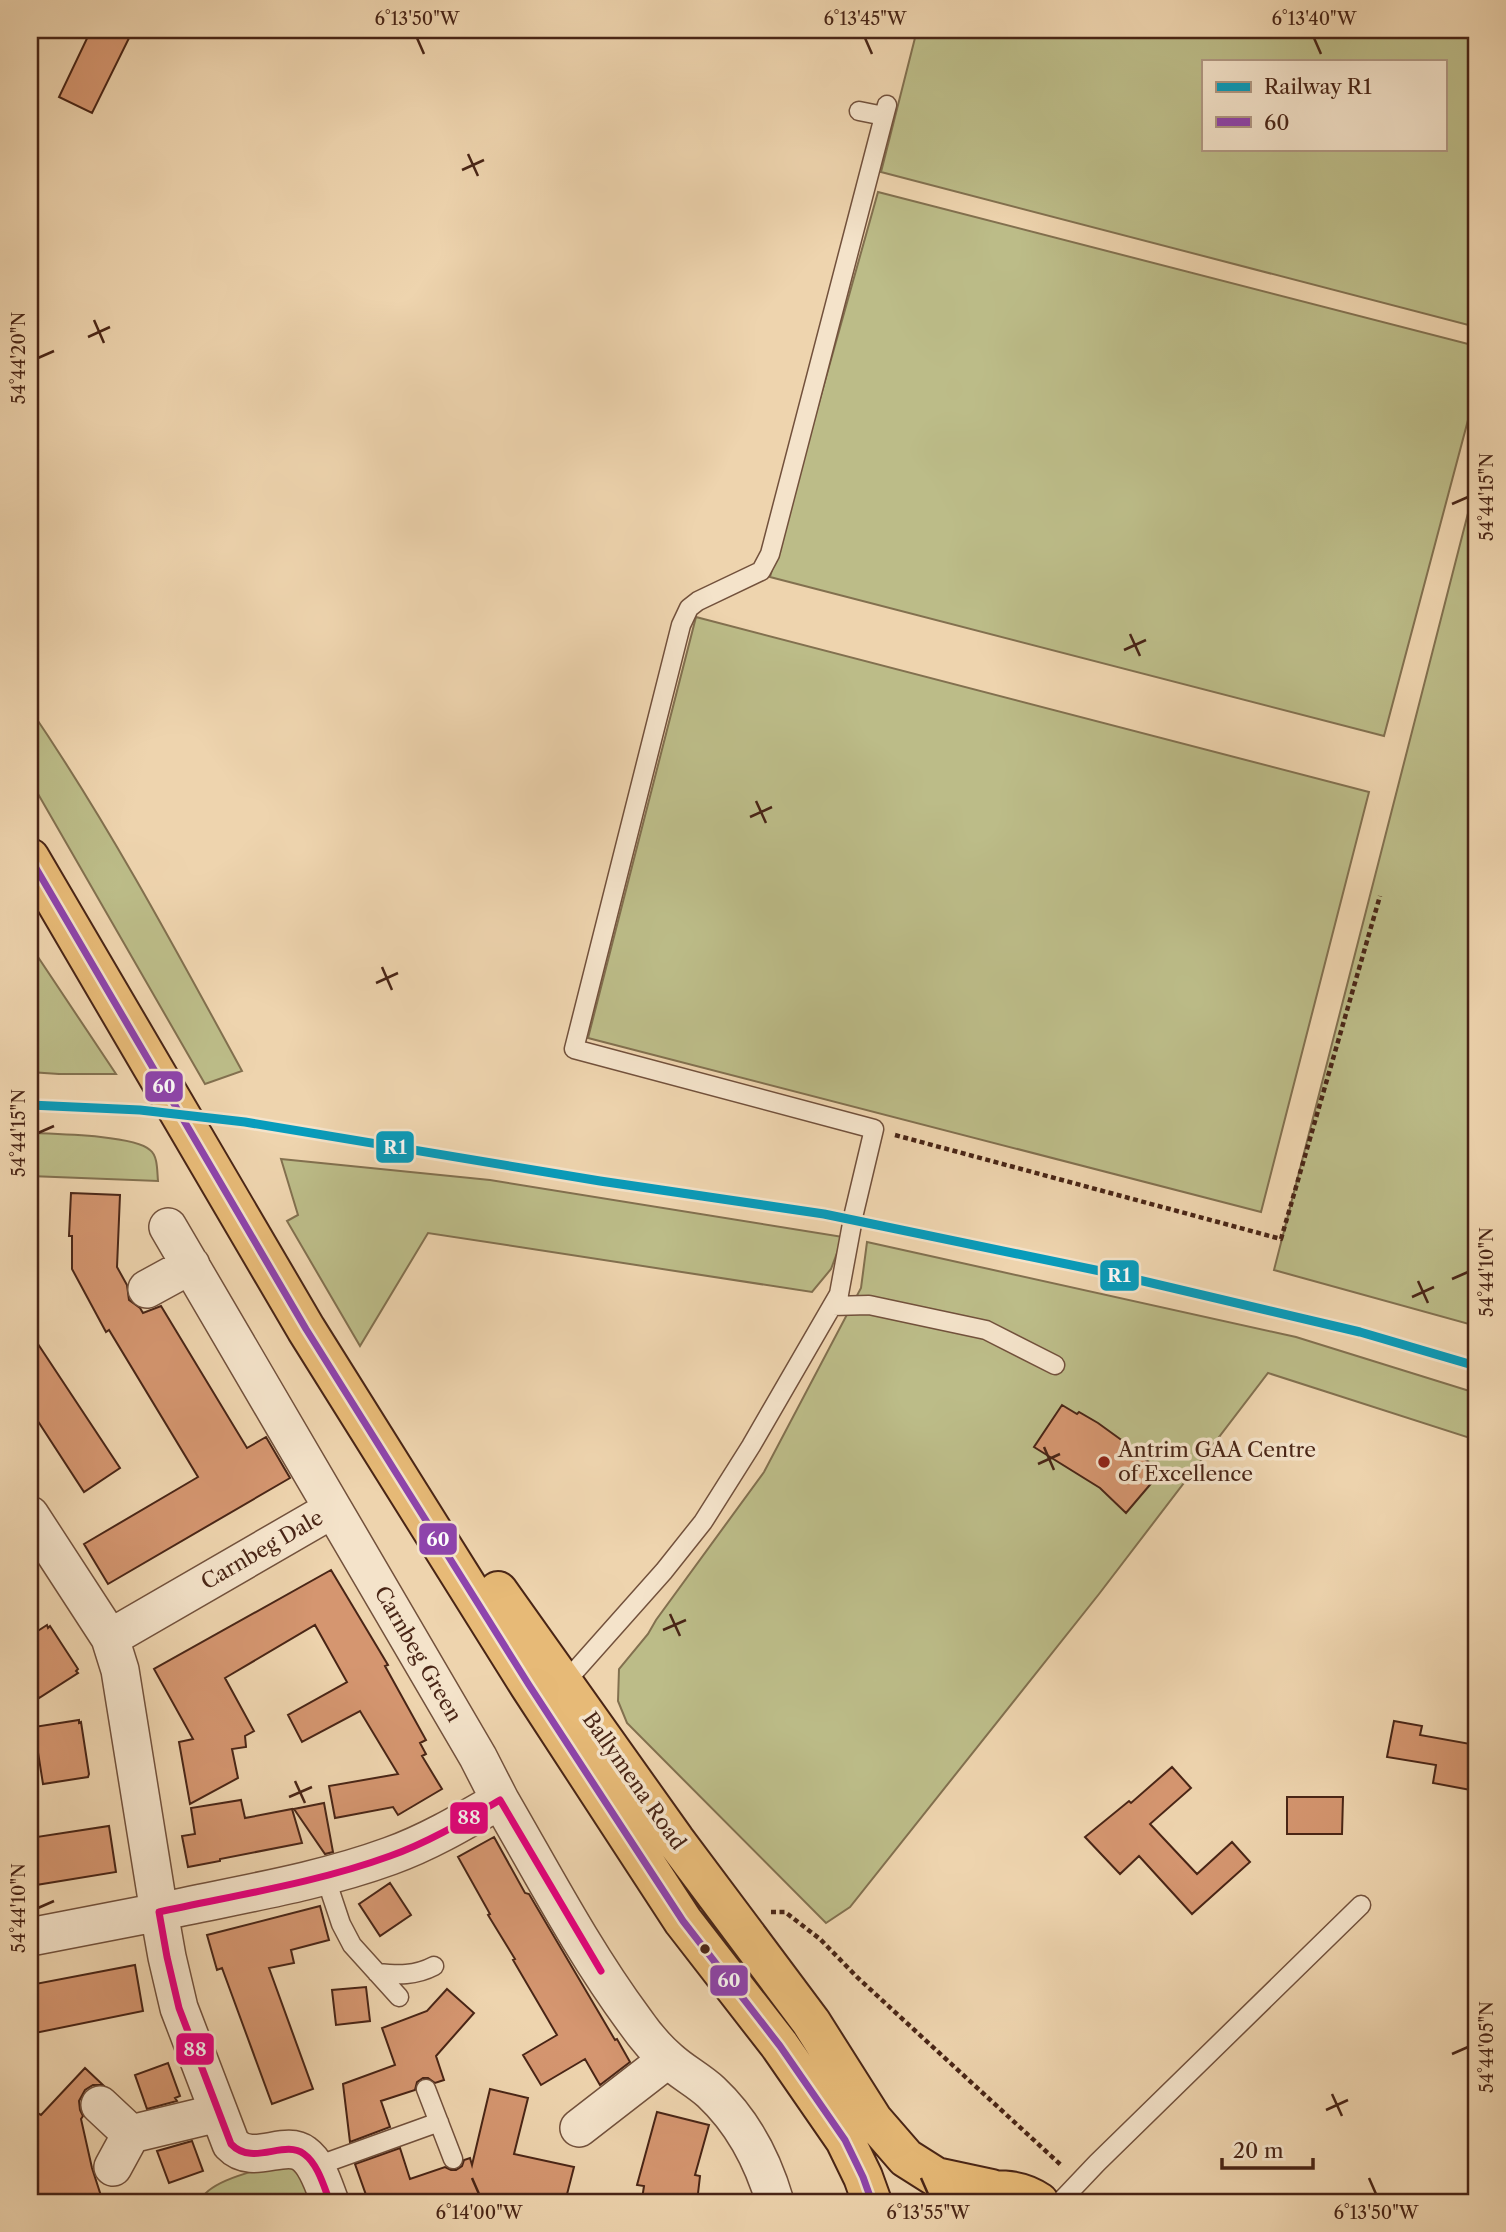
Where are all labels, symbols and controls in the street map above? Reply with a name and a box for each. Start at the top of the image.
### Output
text: 6°13'50"W [374,8,461,30]
text: 6°13'45"W [823,8,908,30]
text: 6°13'40"W [1272,8,1358,30]
legend [1202,60,1446,150]
text: Railway R1 [1264,74,1372,99]
text: 60 [1264,110,1290,135]
text: 54°44'20"N [8,312,30,404]
text: 54°44'15"N [1476,453,1498,541]
line badge: 60 [144,1070,184,1103]
text: 60 [152,1075,176,1098]
text: 54°44'15"N [8,1089,30,1177]
line badge: R1 [375,1130,415,1164]
text: R1 [383,1136,407,1159]
text: 54°44'10"N [1476,1227,1498,1317]
line badge: R1 [1099,1259,1140,1292]
text: R1 [1107,1264,1131,1287]
place label: Antrim GAA Centre of Excellence [1117,1437,1316,1486]
marker: Antrim GAA Centre of Excellence [1096,1454,1112,1470]
street label: Carnbeg Dale [196,1505,327,1595]
line badge: 60 [418,1522,458,1556]
text: 60 [426,1528,450,1551]
street label: Carnbeg Green [369,1581,467,1726]
street label: Ballymena Road [578,1707,691,1855]
line badge: 88 [449,1801,489,1835]
text: 88 [457,1806,481,1829]
text: 54°44'10"N [8,1863,30,1953]
unlabelled marker [698,1942,712,1956]
line badge: 60 [709,1964,749,1997]
text: 60 [717,1969,741,1992]
text: 54°44'05"N [1476,2001,1498,2093]
line badge: 88 [175,2032,215,2066]
text: 88 [183,2038,207,2061]
scale bar [1222,2127,1314,2171]
text: 20 m [1233,2138,1284,2163]
text: 6°14'00"W [435,2202,524,2224]
text: 6°13'55"W [886,2202,971,2224]
text: 6°13'50"W [1333,2202,1420,2224]

